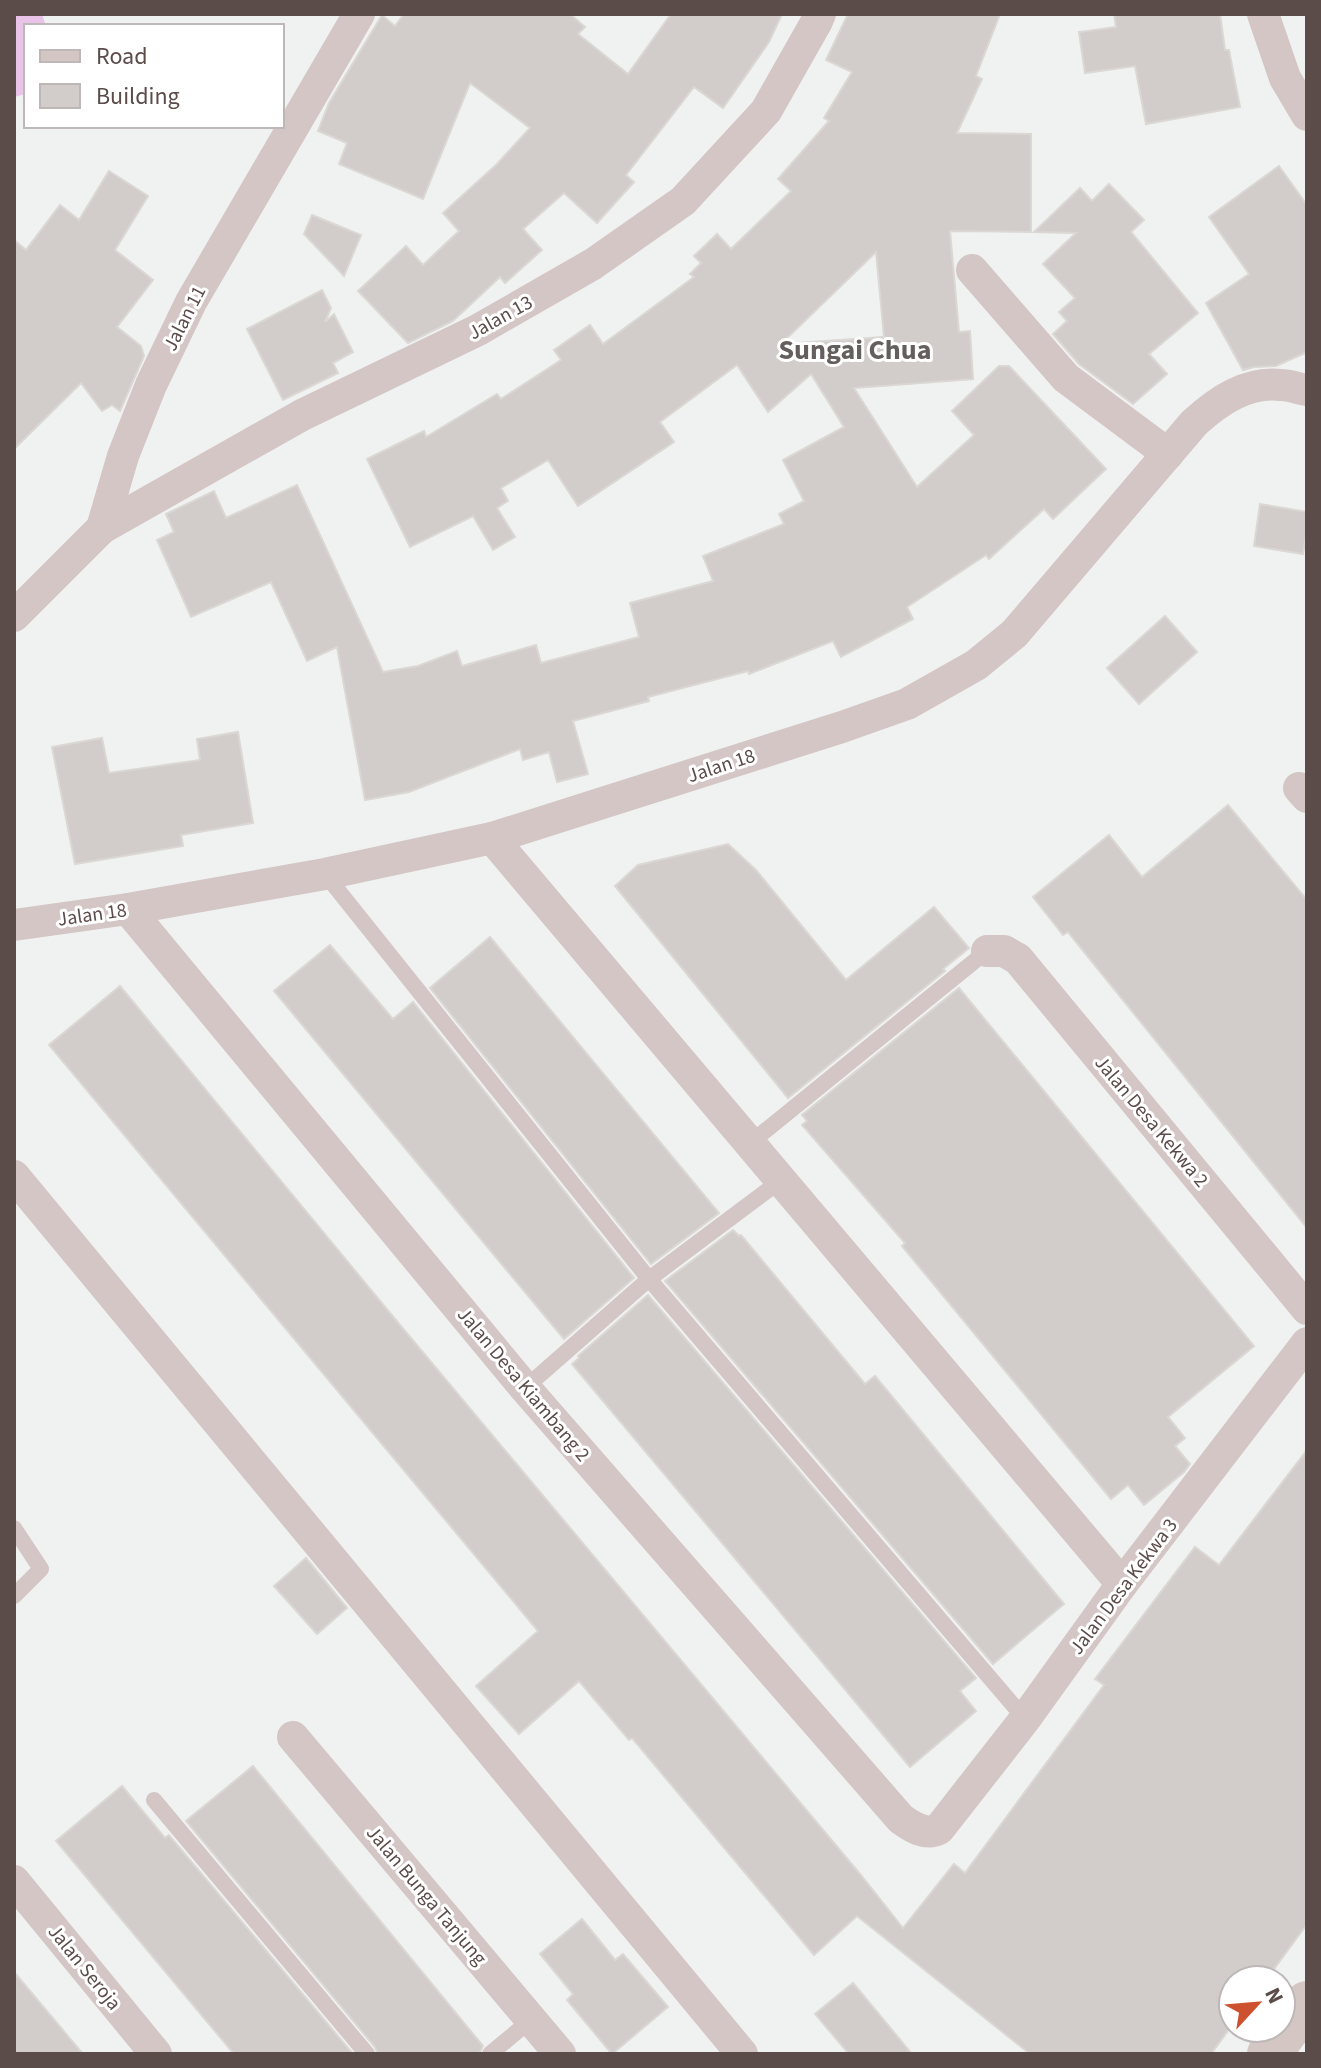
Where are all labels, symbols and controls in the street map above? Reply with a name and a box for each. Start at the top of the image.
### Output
legend [24,24,284,128]
text: Road [96,39,148,74]
text: Building [96,79,180,114]
street label: Jalan 11 [157,281,213,356]
street label: Jalan 13 [463,289,538,347]
district label: Sungai Chua [779,330,931,370]
street label: Jalan 18 [684,742,759,790]
street label: Jalan 18 [56,896,129,934]
street label: Jalan Desa Kekwa 2 [1088,1050,1215,1193]
street label: Jalan Desa Kiambang 2 [450,1302,596,1468]
street label: Jalan Desa Kekwa 3 [1063,1513,1184,1660]
street label: Jalan Bunga Tanjung [359,1820,493,1971]
street label: Jalan Seroja [41,1919,128,2016]
north arrow [1217,1964,1297,2044]
text: N [1256,1982,1292,2009]

